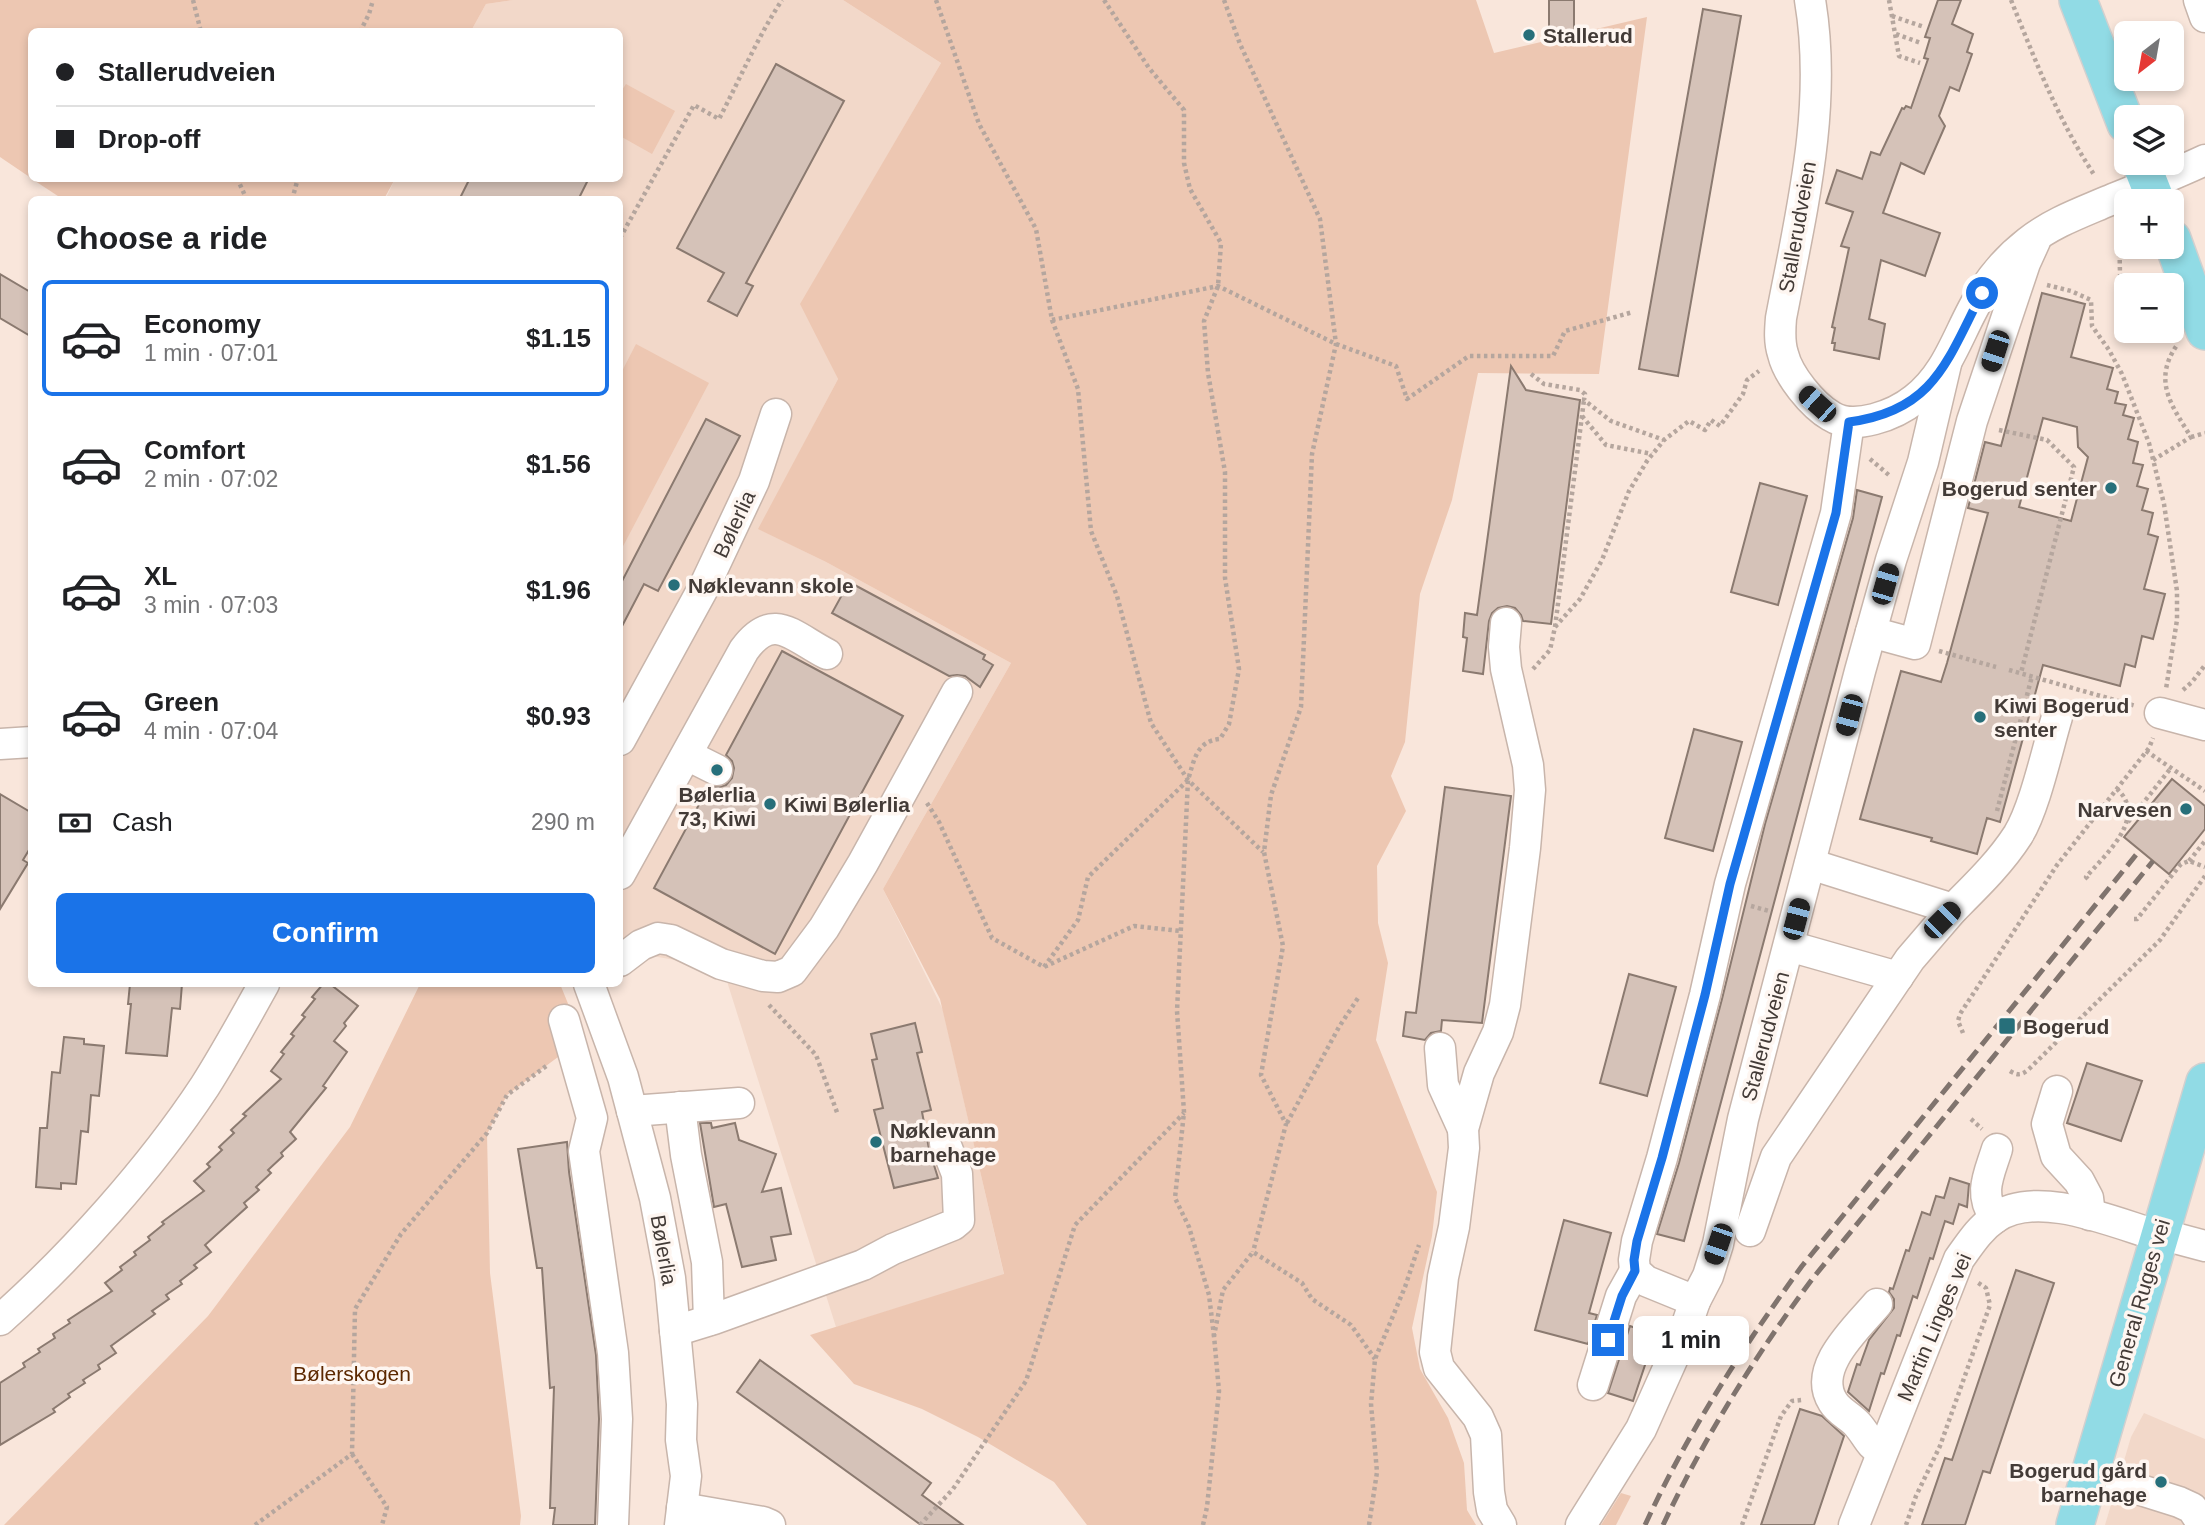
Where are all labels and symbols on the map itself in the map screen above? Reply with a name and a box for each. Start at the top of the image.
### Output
north arrow [2114,21,2184,91]
place label: Stallerud [1543,24,1633,47]
marker: Stallerud [1521,27,1537,43]
street label: Stallerudveien [1774,159,1820,295]
route start [1966,277,1998,309]
car [1979,328,2012,374]
car [1795,382,1840,426]
place label: Bogerud senter [1942,477,2097,500]
marker: Bogerud senter [2103,480,2119,496]
street label: Bølerlia [709,487,760,561]
car [1870,561,1901,607]
place label: Nøklevann skole [688,574,854,597]
marker: Nøklevann skole [666,577,682,593]
car [1834,692,1865,738]
place label: Kiwi Bogerud senter [1994,694,2129,741]
marker: Kiwi Bogerud senter [1972,709,1988,725]
marker: Bølerlia 73, Kiwi [709,762,725,778]
place label: Bølerlia 73, Kiwi [678,783,756,830]
place label: Kiwi Bølerlia [784,793,910,816]
marker: Kiwi Bølerlia [762,796,778,812]
place label: Narvesen [2077,798,2172,821]
marker: Narvesen [2178,801,2194,817]
car [1781,896,1812,942]
car [1920,898,1965,942]
street label: Stallerudveien [1737,969,1793,1103]
place label: Bogerud [2023,1015,2109,1038]
marker: Bogerud [1997,1016,2017,1036]
place label: Nøklevann barnehage [890,1119,996,1166]
marker: Nøklevann barnehage [868,1134,884,1150]
street label: Bølerlia [646,1213,682,1287]
street label: General Ruges vei [2104,1216,2174,1390]
car [1702,1221,1735,1267]
street label: Martin Linges vei [1892,1249,1976,1405]
callout: 1 min [1632,1316,1748,1364]
route end [1592,1324,1624,1356]
park label: Bølerskogen [293,1362,411,1385]
place label: Bogerud gård barnehage [2009,1459,2147,1506]
marker: Bogerud gård barnehage [2153,1474,2169,1490]

